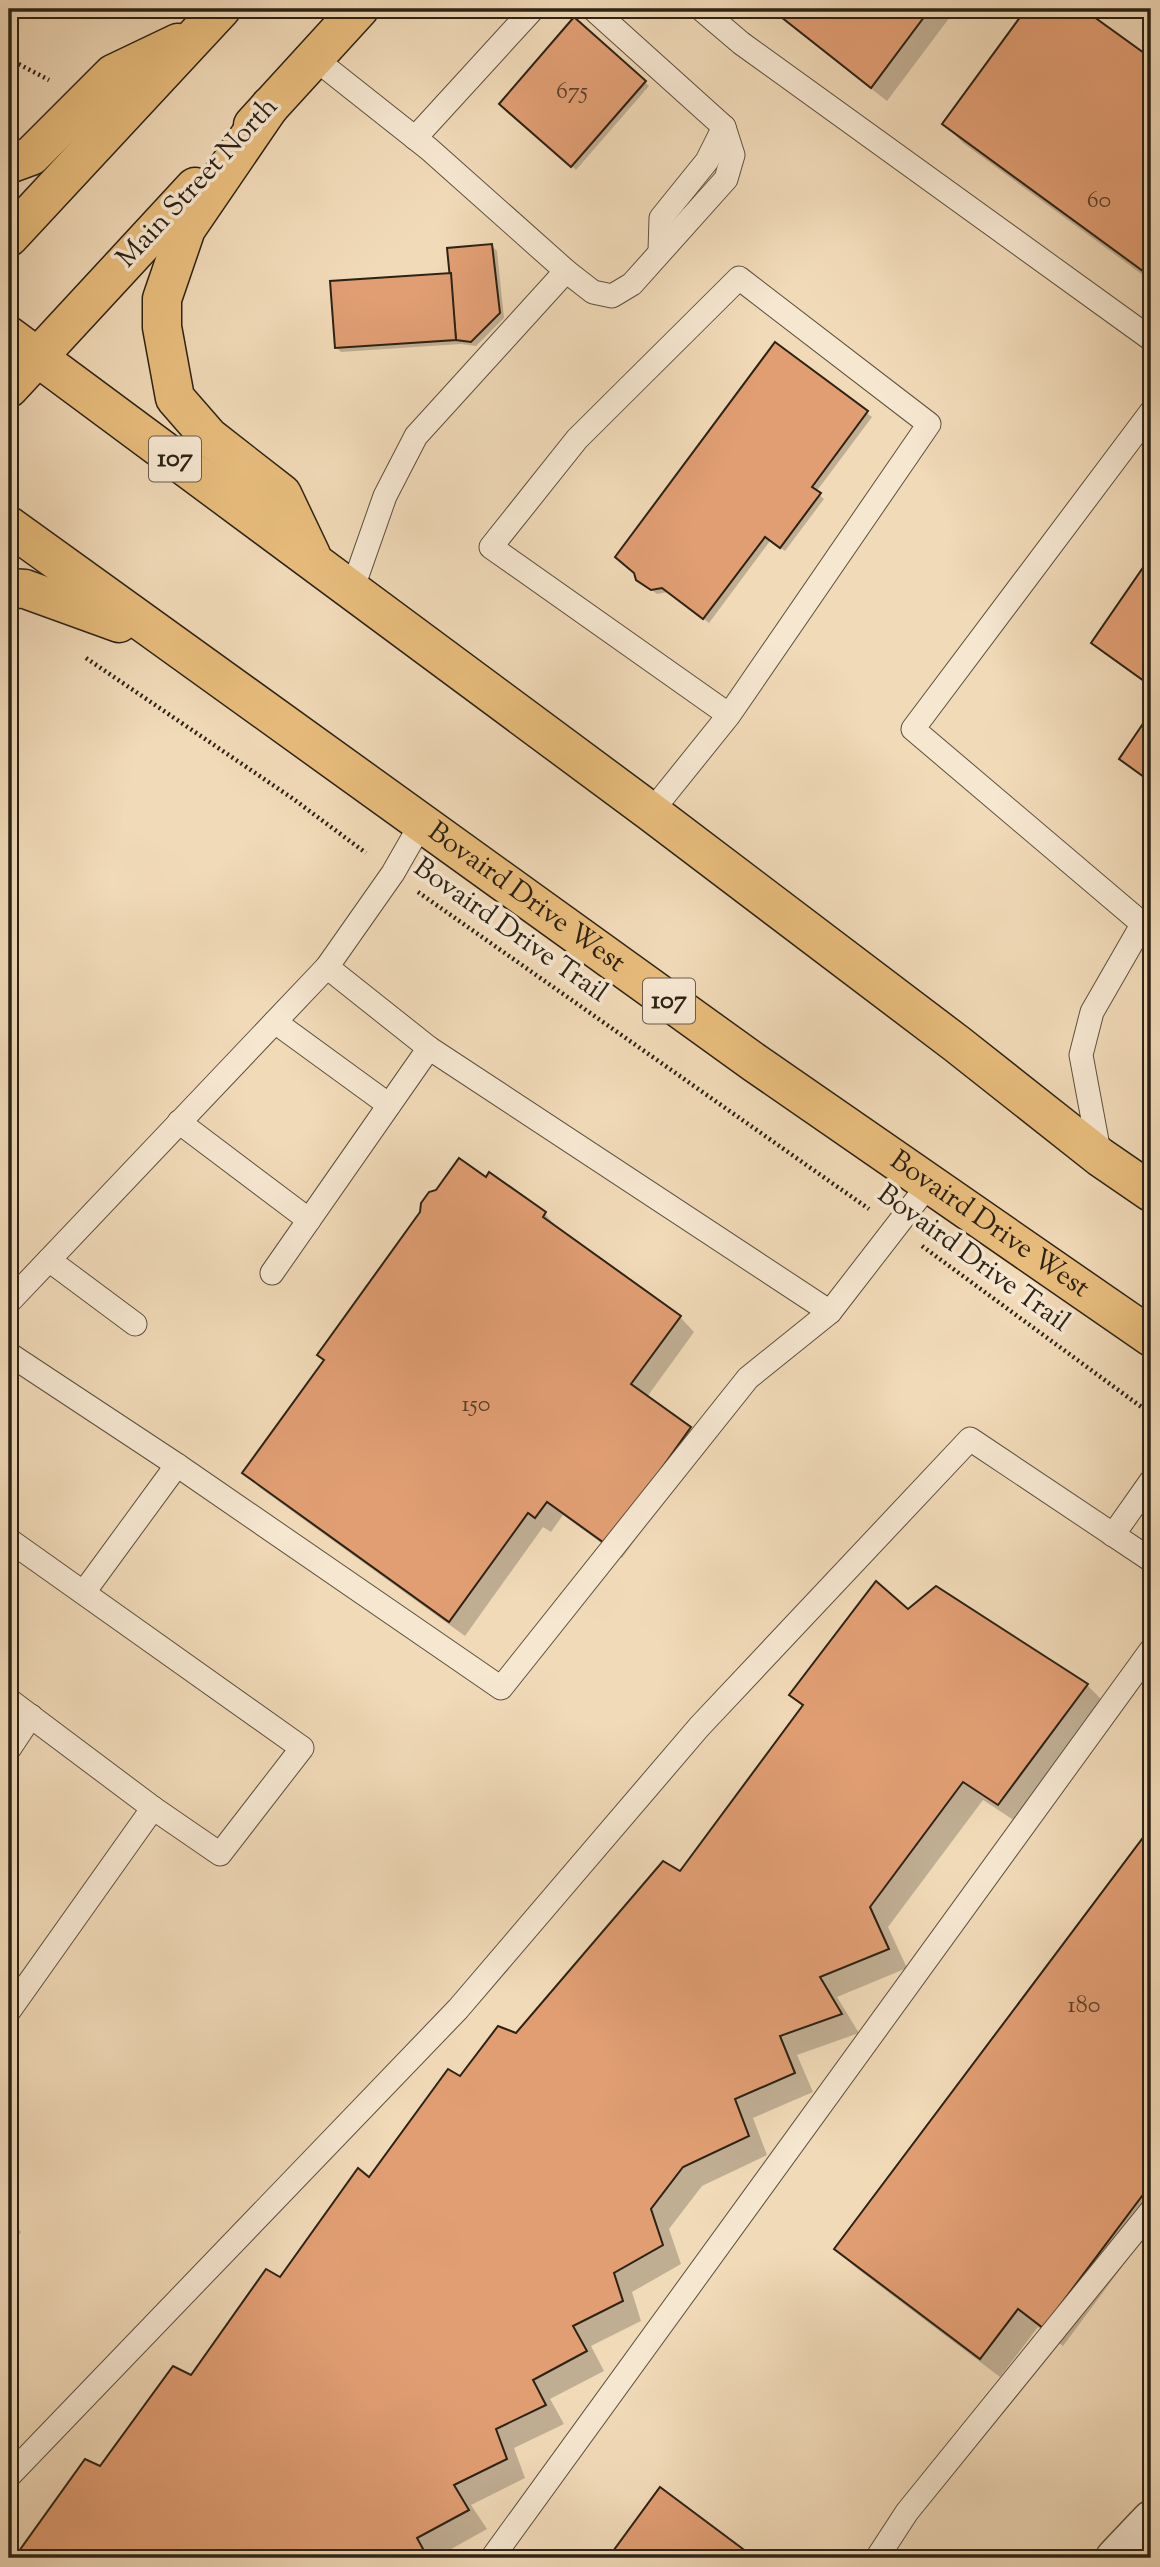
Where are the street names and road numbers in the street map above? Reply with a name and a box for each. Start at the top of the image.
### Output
street label: Main Street North [108,88,288,278]
road number: 107 [149,436,201,481]
street label: Bovaird Drive West [419,813,633,983]
street label: Bovaird Drive Trail [405,849,616,1013]
road number: 107 [643,978,695,1024]
street label: Bovaird Drive West [881,1142,1098,1309]
street label: Bovaird Drive Trail [868,1175,1078,1343]

